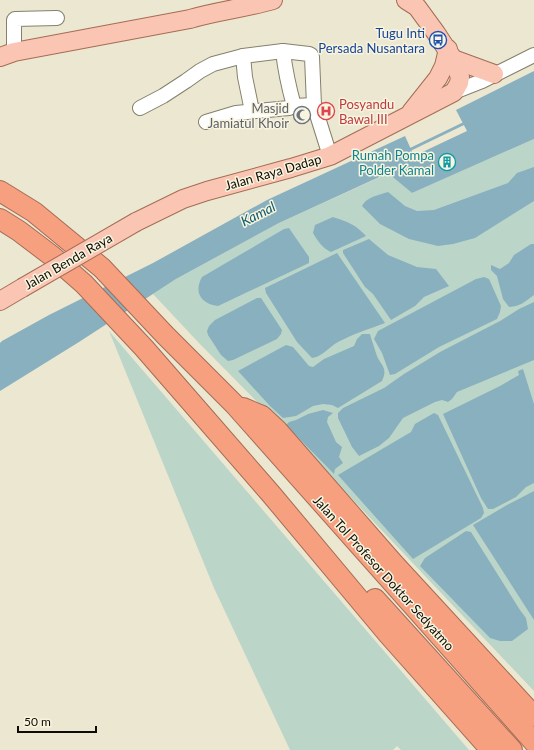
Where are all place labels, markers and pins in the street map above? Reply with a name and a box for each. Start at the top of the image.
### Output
place label: Tugu Inti Persada Nusantara [318,25,425,56]
bus stop icon: Tugu Inti Persada Nusantara [428,30,448,50]
place label: Posyandu Bawal III [339,96,394,127]
place label: Masjid Jamiatul Khoir [208,100,289,131]
hospital icon: Posyandu Bawal III [316,101,336,121]
mosque icon: Masjid Jamiatul Khoir [292,105,312,125]
place label: Rumah Pompa Polder Kamal [352,147,434,178]
building icon: Rumah Pompa Polder Kamal [437,152,457,172]

